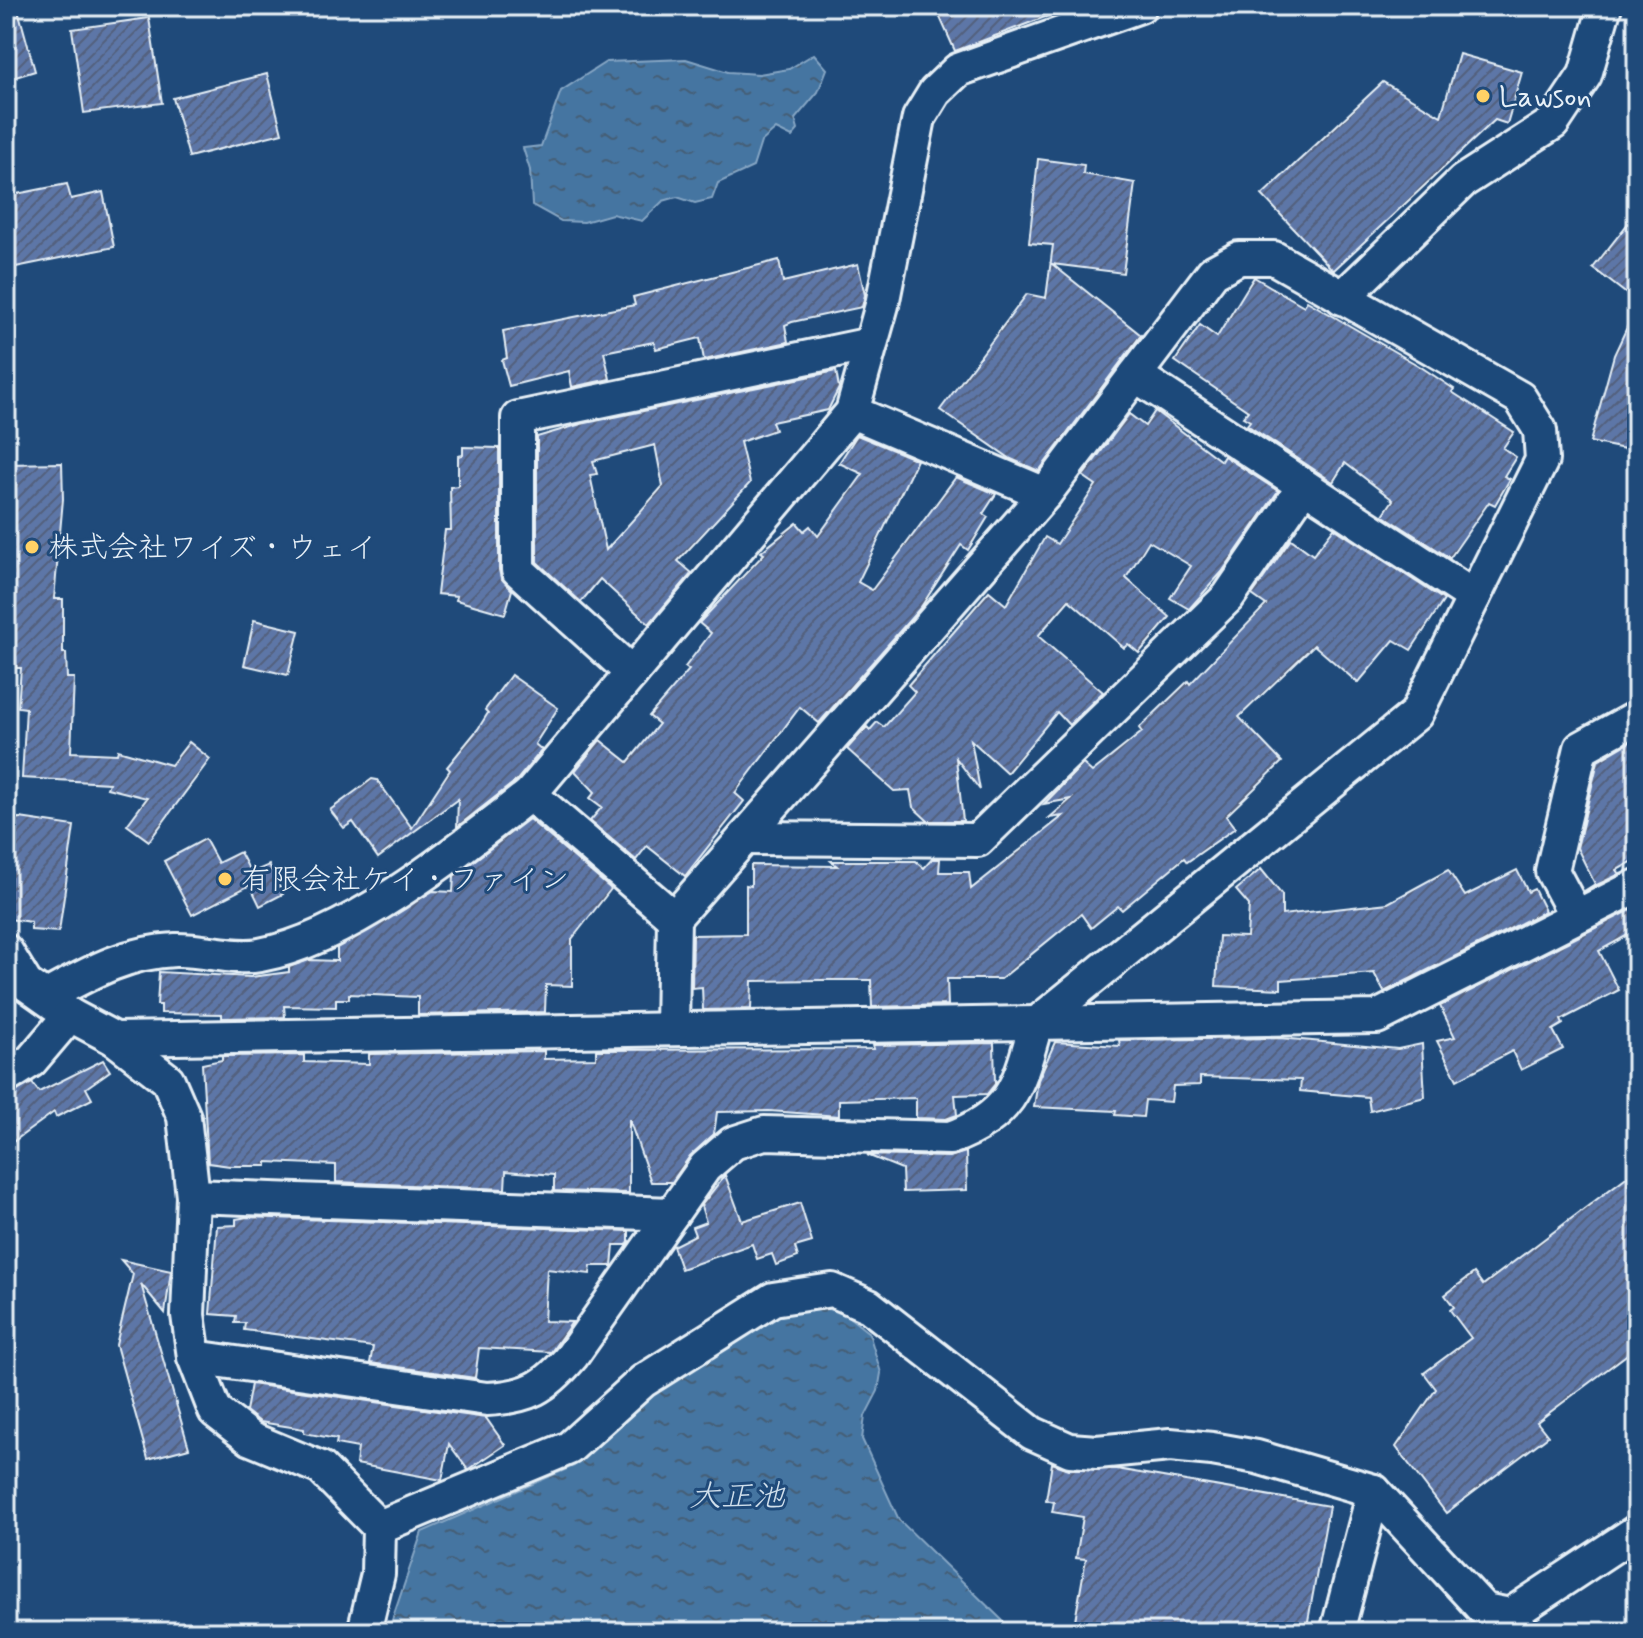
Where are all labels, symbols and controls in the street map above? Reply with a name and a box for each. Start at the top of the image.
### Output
place label: Lawson [1499,78,1592,117]
marker: Lawson [1474,87,1492,105]
place label: 株式会社ワイズ・ウェイ [48,529,377,568]
marker: 株式会社ワイズ・ウェイ [23,538,41,556]
place label: 有限会社ケイ・ファイン [241,861,569,900]
marker: 有限会社ケイ・ファイン [216,870,234,888]
water label: 大正池 [689,1476,786,1518]

